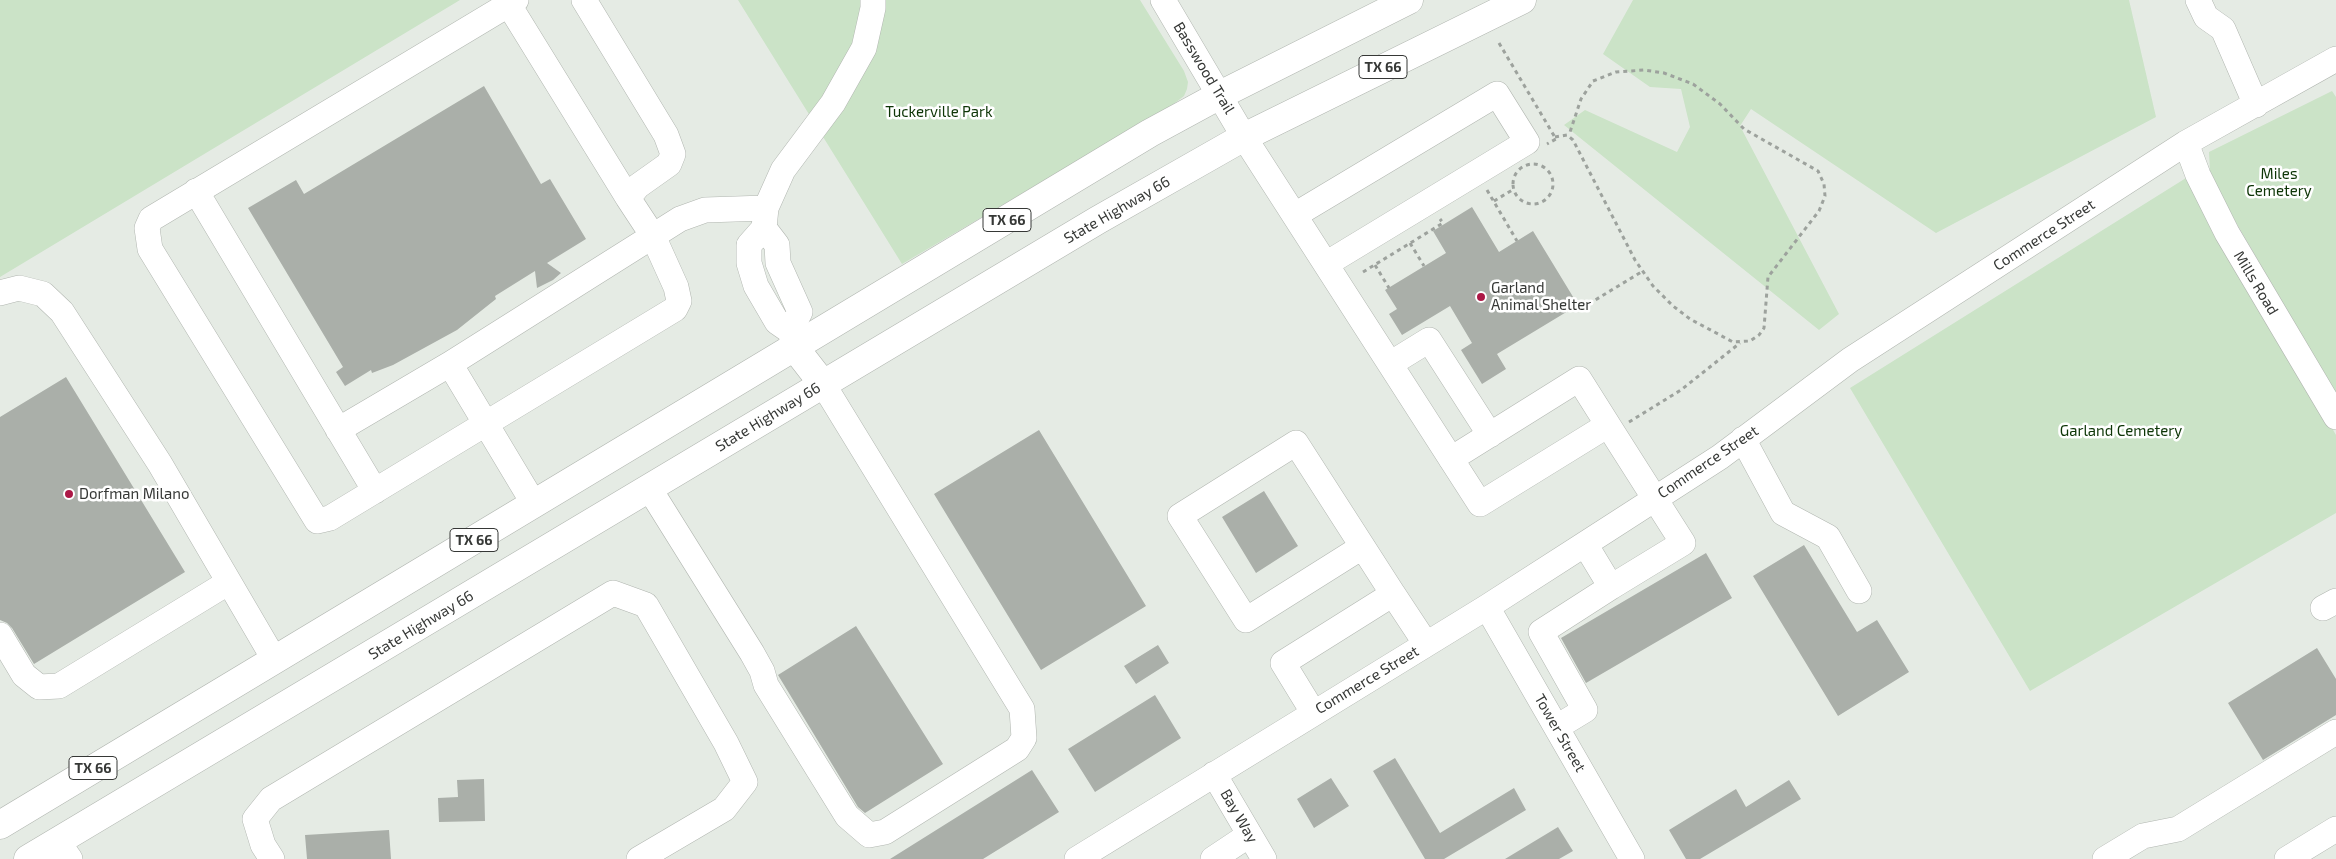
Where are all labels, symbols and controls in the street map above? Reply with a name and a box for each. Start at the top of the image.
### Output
street label: Basswood Trail [1170,19,1238,117]
road number: TX 66 [1359,56,1407,78]
park label: Tuckerville Park [885,103,993,121]
park label: Miles Cemetery [2246,165,2312,200]
street label: State Highway 66 [1061,172,1173,248]
street label: Commerce Street [1990,195,2098,275]
road number: TX 66 [983,208,1031,232]
street label: Mills Road [2230,248,2282,318]
place label: Garland Animal Shelter [1491,279,1591,314]
marker: Garland Animal Shelter [1475,291,1487,303]
street label: State Highway 66 [712,379,824,455]
street label: Commerce Street [1654,422,1762,502]
park label: Garland Cemetery [2060,422,2182,440]
place label: Dorfman Milano [79,485,189,503]
marker: Dorfman Milano [63,488,75,500]
road number: TX 66 [450,528,498,552]
street label: State Highway 66 [365,587,477,663]
street label: Commerce Street [1312,642,1422,718]
street label: Tower Street [1530,691,1590,775]
road number: TX 66 [69,756,117,780]
street label: Bay Way [1216,786,1262,846]

